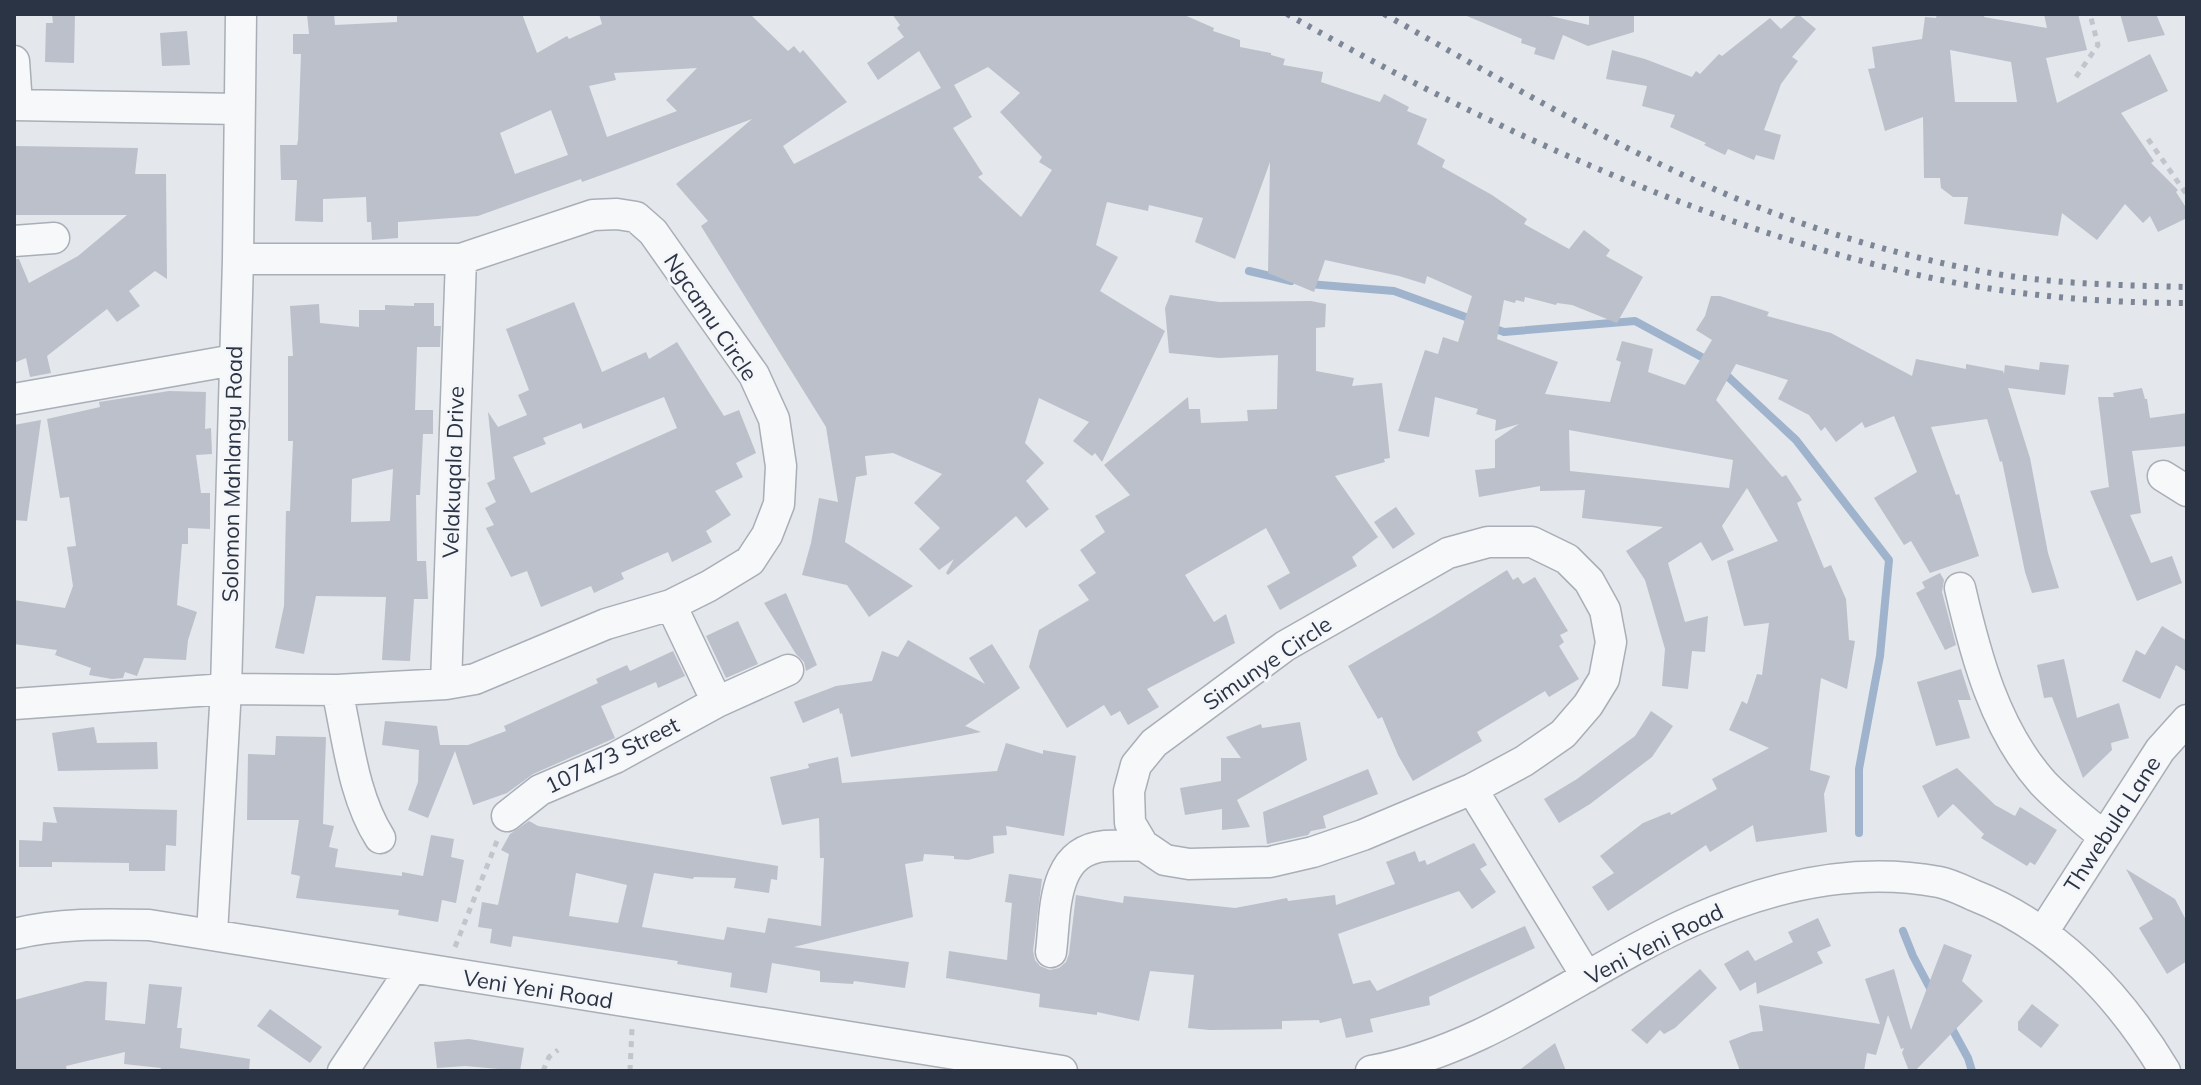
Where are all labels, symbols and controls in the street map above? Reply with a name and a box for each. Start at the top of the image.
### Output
street label: Ngcamu Circle [658,248,764,386]
street label: Solomon Mahlangu Road [216,346,248,602]
street label: Velakuqala Drive [436,385,470,559]
street label: Simunye Circle [1197,610,1337,716]
street label: 107473 Street [540,710,684,800]
street label: Thwebula Lane [2057,750,2167,898]
street label: Veni Yeni Road [1580,897,1728,991]
street label: Veni Yeni Road [461,963,615,1015]

